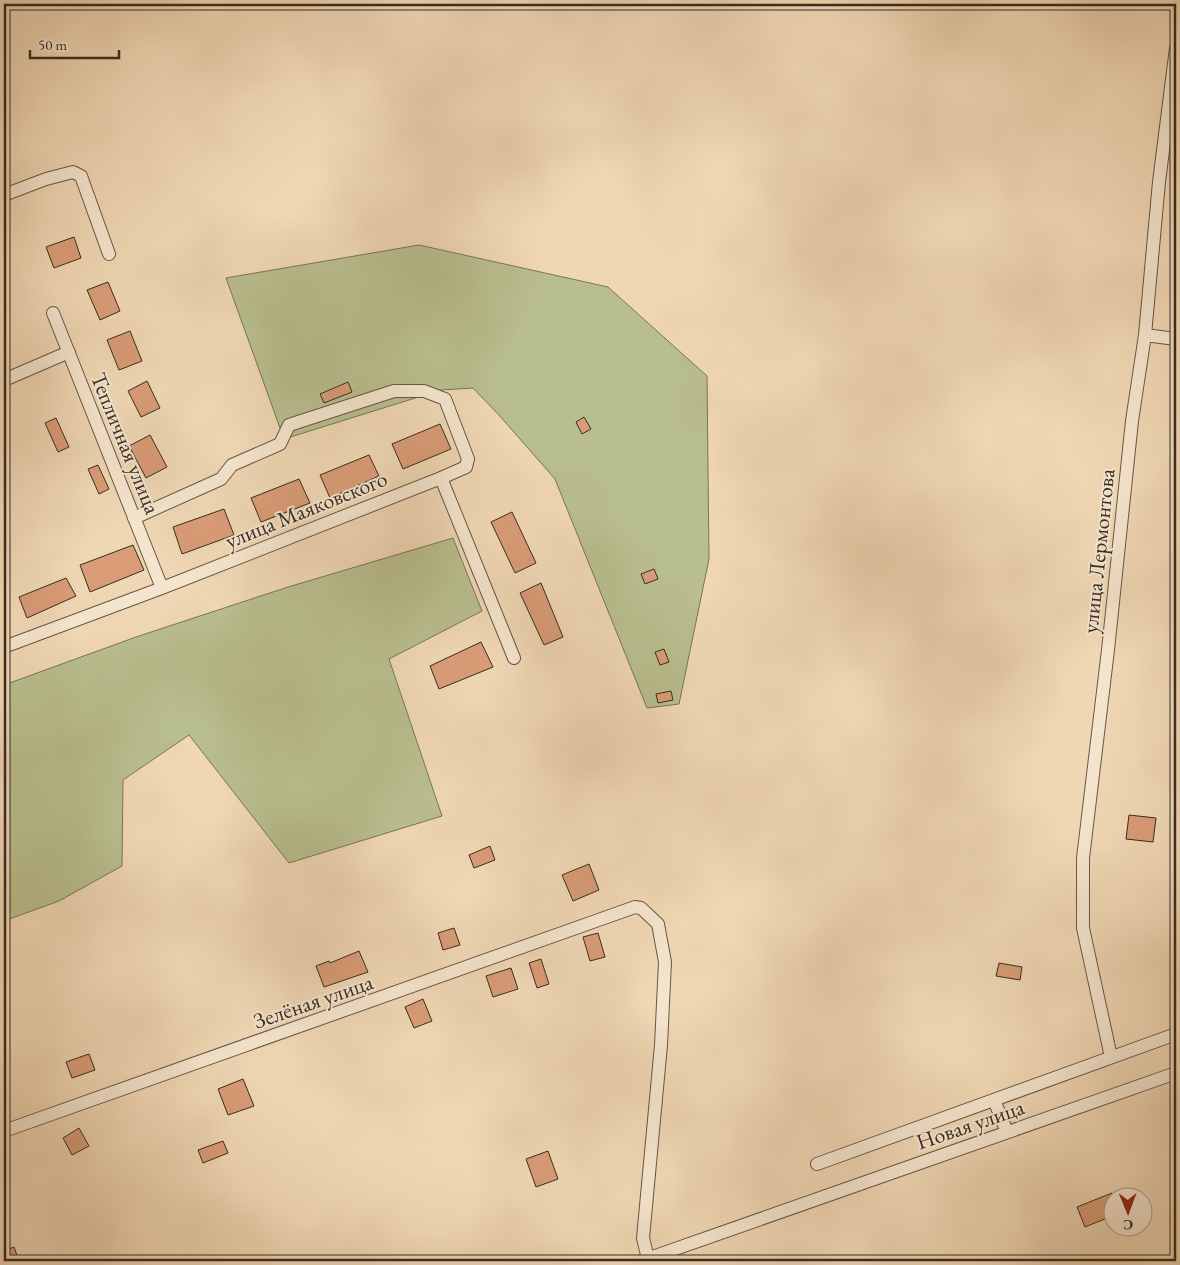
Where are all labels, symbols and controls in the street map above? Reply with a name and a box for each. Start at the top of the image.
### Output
scale bar [30,28,119,60]
text: 50 m [38,35,67,54]
street label: Тепличная улица [84,368,167,518]
street label: улица Маяковского [221,464,392,555]
street label: улица Лермонтова [1075,467,1122,635]
street label: Зелёная улица [249,967,377,1036]
street label: Новая улица [912,1092,1028,1156]
north arrow [1102,1188,1152,1238]
text: С [1123,1216,1133,1234]

